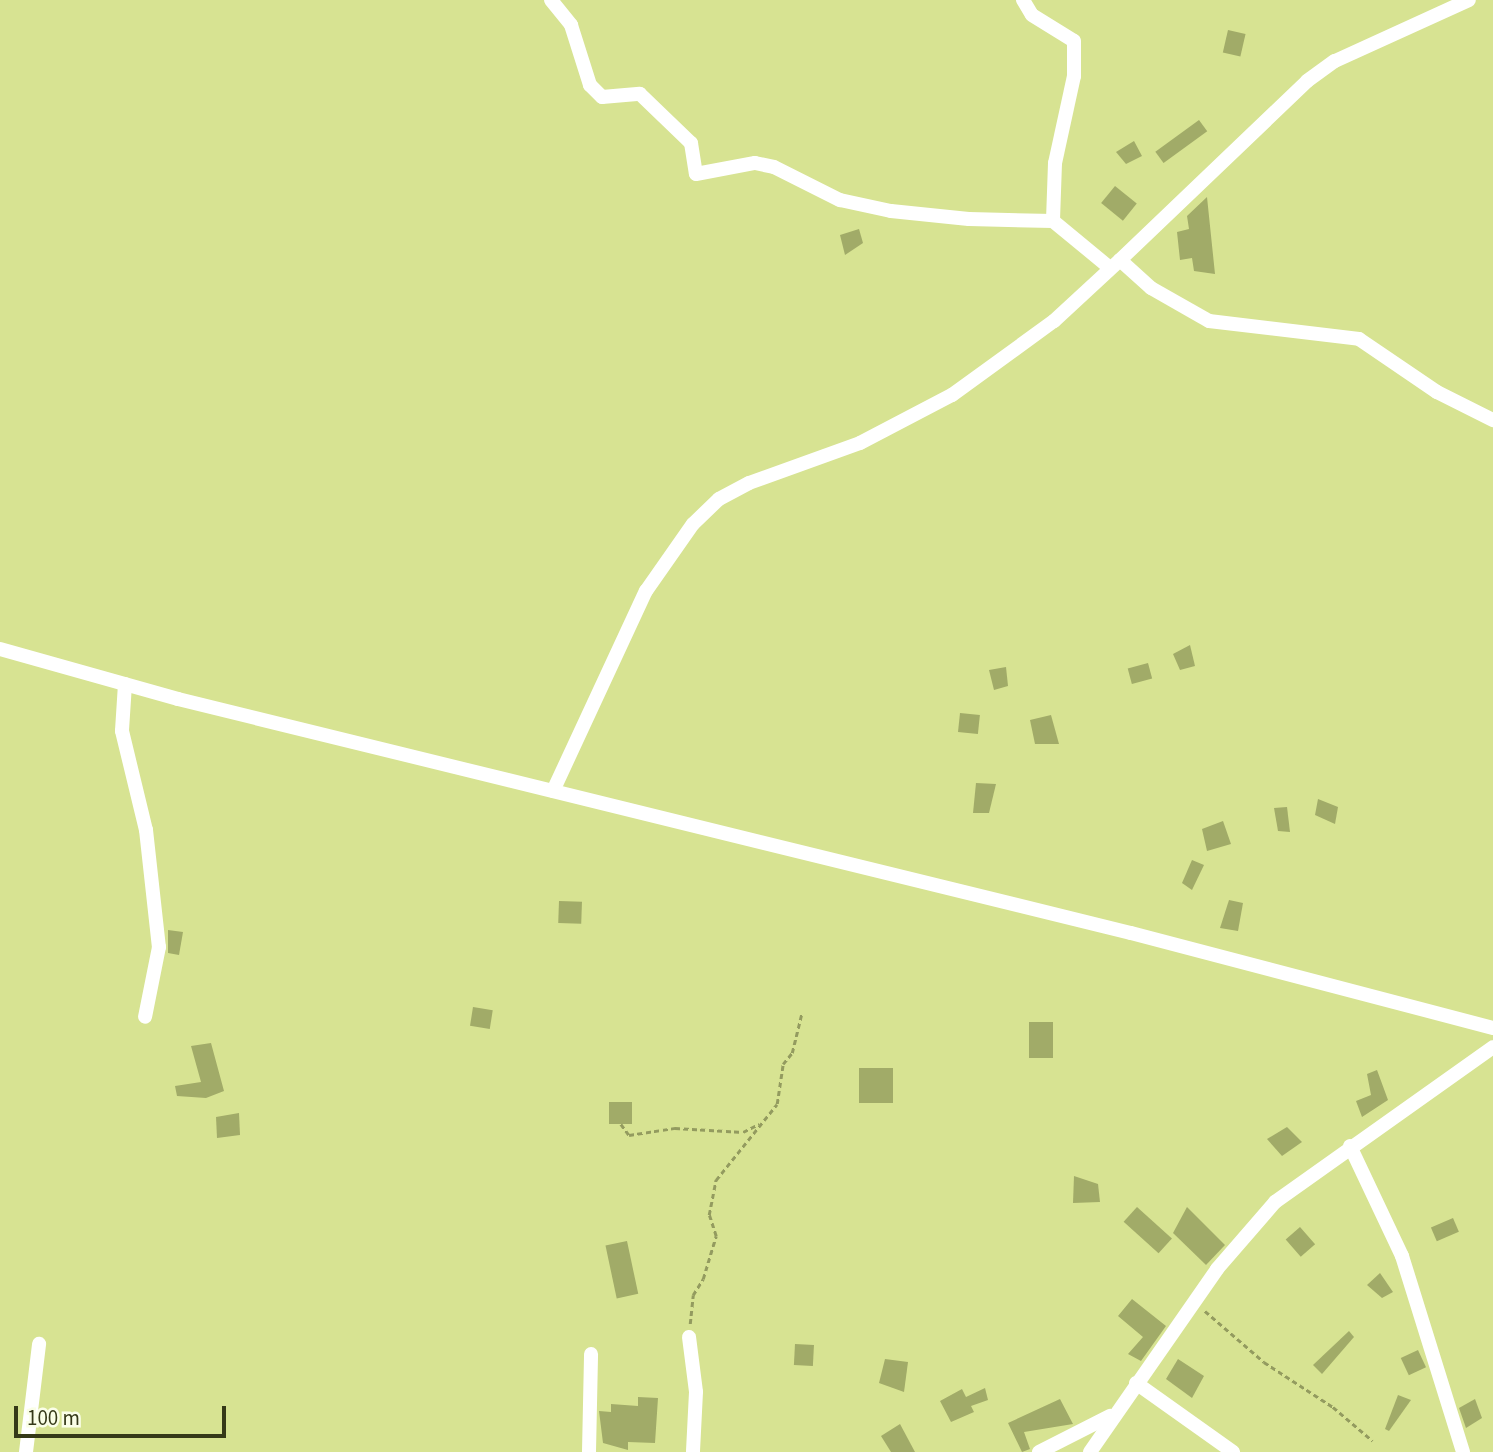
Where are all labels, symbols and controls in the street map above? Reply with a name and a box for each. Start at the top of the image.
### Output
scale bar [18,1392,229,1436]
text: 100 m [27,1403,80,1433]

